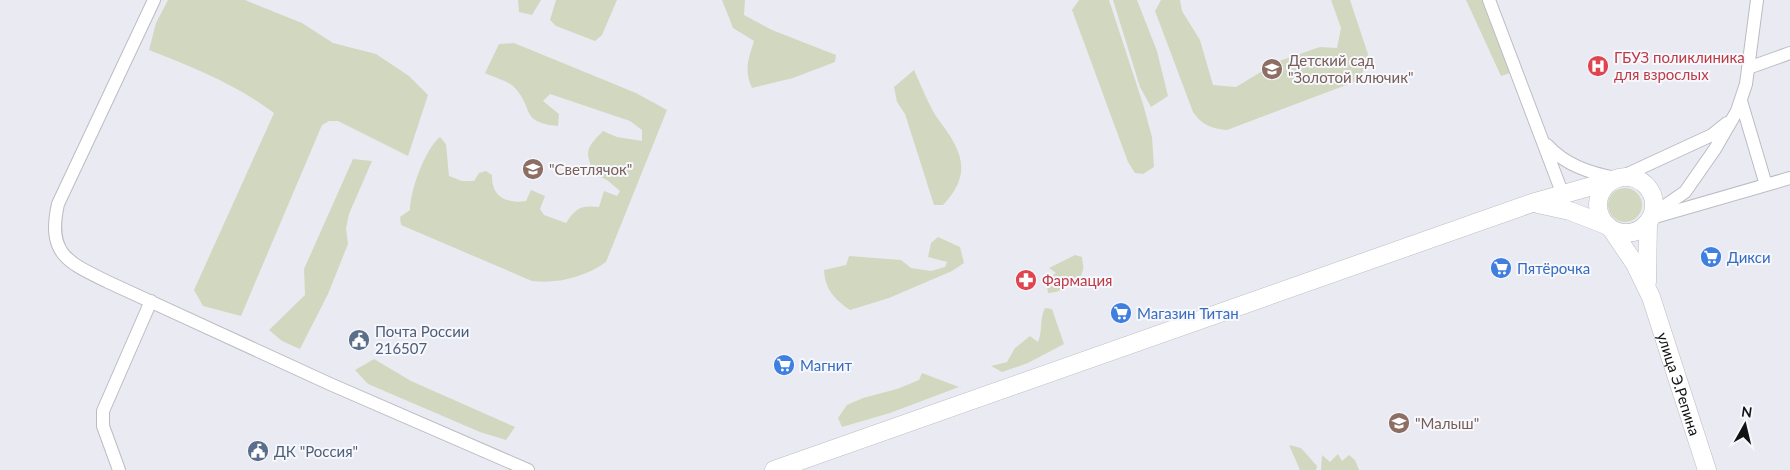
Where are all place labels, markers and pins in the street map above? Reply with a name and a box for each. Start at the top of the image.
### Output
place label: ГБУЗ поликлиника для взрослых [1614,48,1745,83]
place label: Детский сад "Золотой ключик" [1288,51,1414,86]
hospital icon: ГБУЗ поликлиника для взрослых [1586,54,1610,78]
school or university icon: Детский сад "Золотой ключик" [1260,57,1284,81]
school or university icon: "Светлячок" [521,157,545,181]
place label: "Светлячок" [549,160,632,178]
supermarket icon: Дикси [1699,245,1723,269]
place label: Дикси [1727,248,1771,266]
supermarket icon: Пятёрочка [1489,256,1513,280]
place label: Пятёрочка [1517,259,1590,277]
pharmacy icon: Фармация [1014,268,1038,292]
place label: Фармация [1042,271,1113,289]
supermarket icon: Магазин Титан [1109,301,1133,325]
place label: Магазин Титан [1137,304,1239,322]
place label: Почта России 216507 [375,322,469,357]
public building icon: Почта России 216507 [347,328,371,352]
supermarket icon: Магнит [772,353,796,377]
place label: Магнит [800,356,852,374]
school or university icon: "Малыш" [1387,411,1411,435]
place label: "Малыш" [1415,414,1479,432]
public building icon: ДК "Россия" [246,439,270,463]
place label: ДК "Россия" [274,442,358,460]

